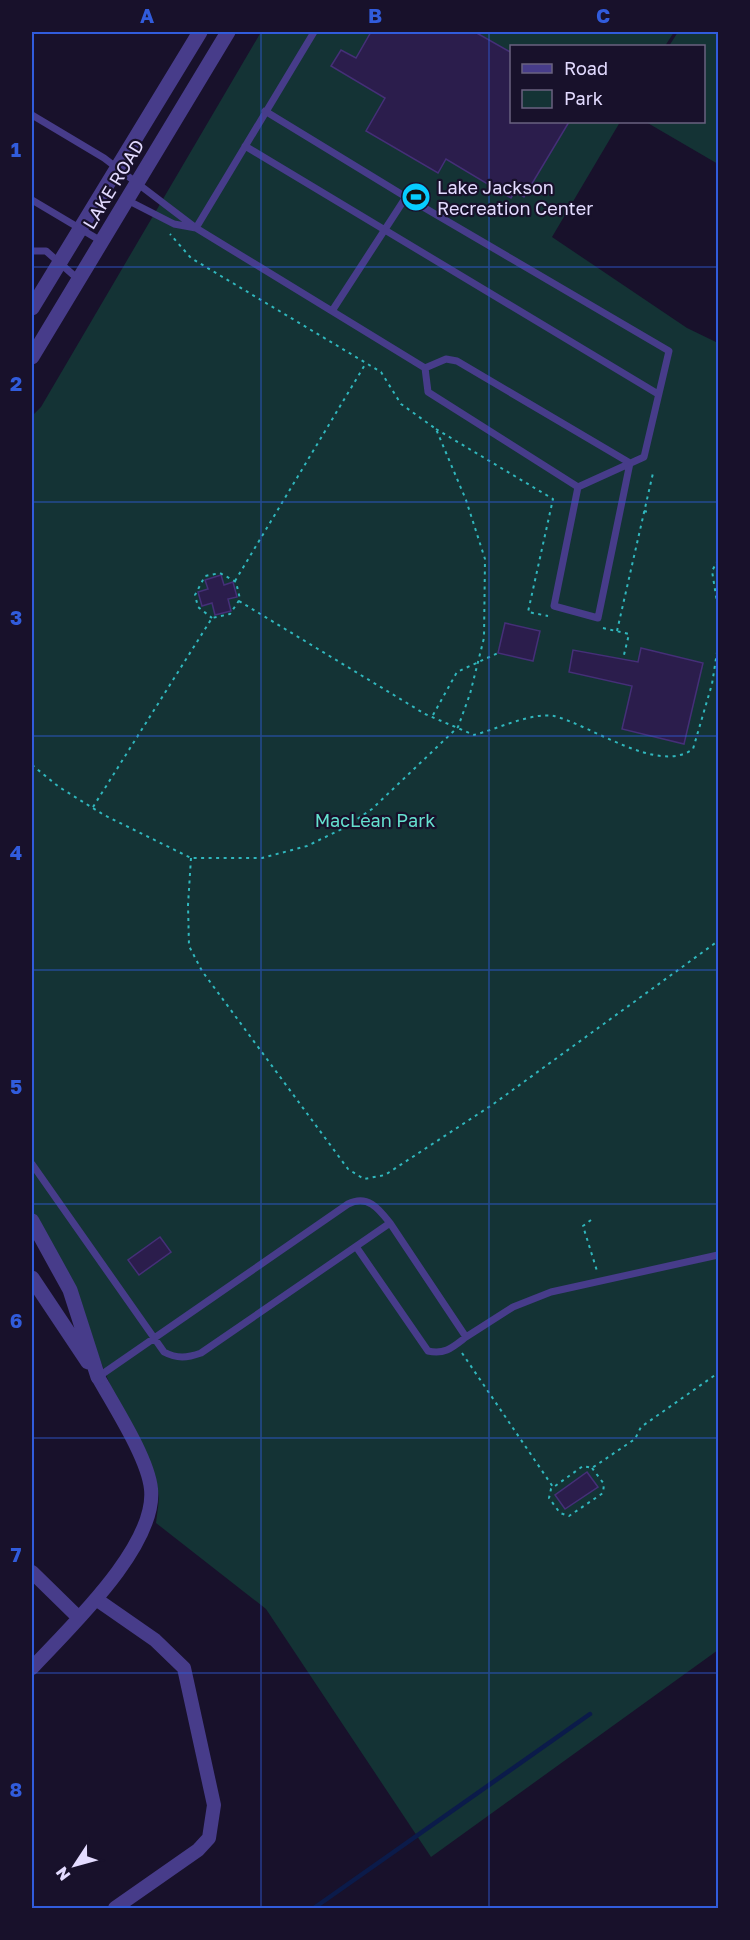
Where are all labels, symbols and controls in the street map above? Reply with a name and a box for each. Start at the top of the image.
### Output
text: A [140,3,154,27]
text: B [368,3,382,27]
text: C [596,3,610,27]
legend [510,45,705,123]
text: Road [564,57,608,79]
text: Park [564,87,603,109]
street label: LAKE ROAD [78,135,148,233]
text: 1 [11,137,21,161]
place label: Lake Jackson Recreation Center [437,176,593,219]
sports icon: Lake Jackson Recreation Center [400,181,432,213]
text: 2 [10,371,22,395]
text: 3 [10,605,22,629]
park label: MacLean Park [315,809,435,831]
text: 4 [10,840,22,864]
text: 5 [10,1074,22,1098]
text: 6 [10,1308,22,1332]
text: 7 [11,1542,22,1566]
text: 8 [10,1777,22,1801]
north arrow [45,1835,105,1895]
text: N [51,1863,75,1885]

